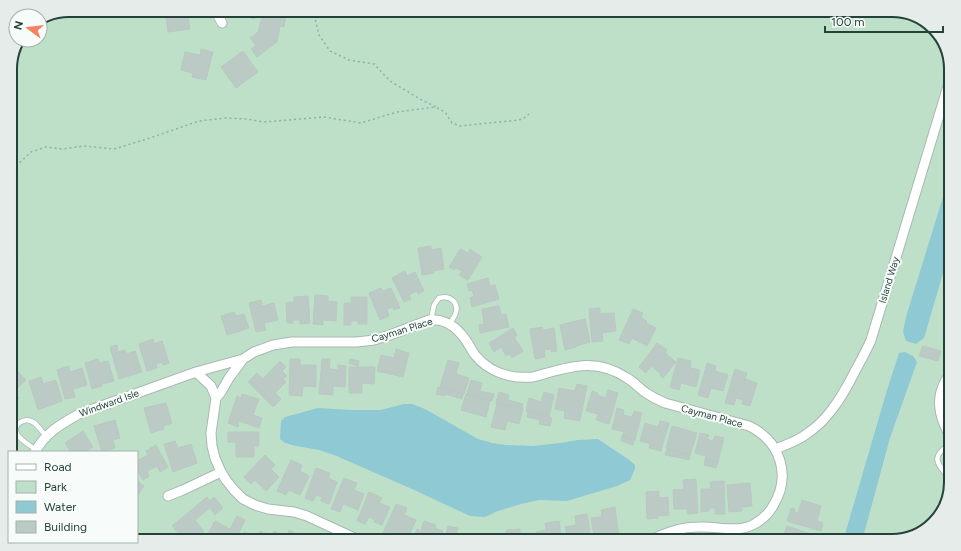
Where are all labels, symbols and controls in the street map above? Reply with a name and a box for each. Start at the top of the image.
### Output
north arrow [8,8,48,48]
scale bar [825,8,943,34]
text: 100 m [831,15,865,29]
text: N [11,20,26,31]
street label: Island Way [876,254,902,305]
street label: Cayman Place [370,314,435,345]
street label: Windward Isle [77,386,141,420]
street label: Cayman Place [680,402,745,431]
legend [8,451,138,543]
text: Road [44,460,72,474]
text: Park [44,480,67,494]
text: Water [44,500,76,514]
text: Building [44,520,87,534]

